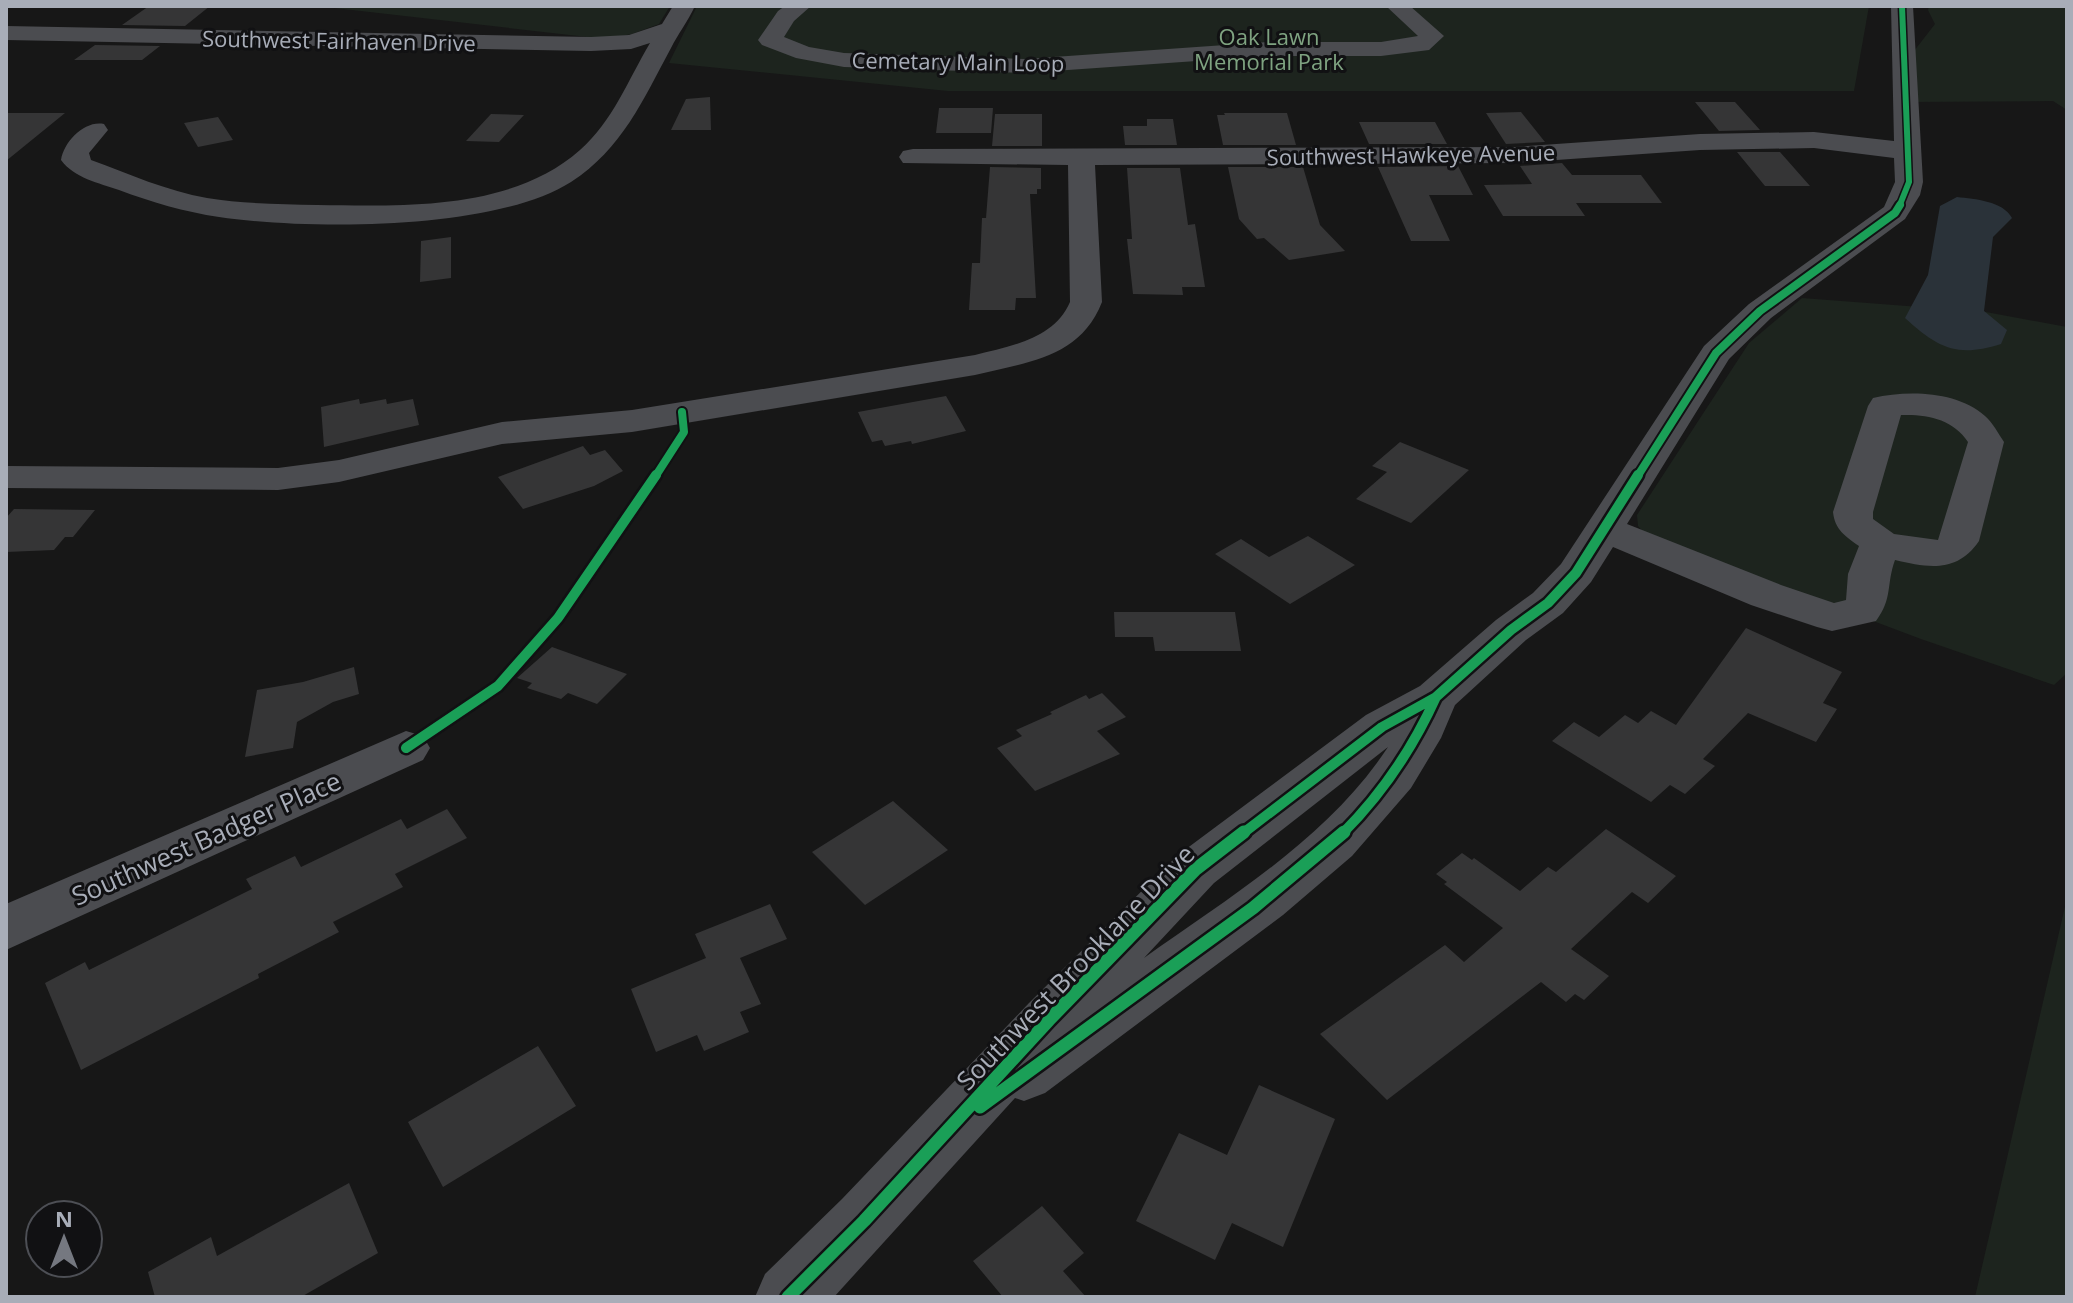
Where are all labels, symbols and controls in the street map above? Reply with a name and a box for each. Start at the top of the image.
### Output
park label: Oak Lawn Memorial Park [1194,21,1344,76]
street label: Southwest Fairhaven Drive [202,23,476,57]
street label: Cemetary Main Loop [851,44,1065,78]
street label: Southwest Hawkeye Avenue [1266,136,1556,172]
street label: Southwest Badger Place [66,762,346,914]
street label: Southwest Brooklane Drive [948,836,1202,1098]
north arrow [24,1199,104,1279]
text: N [55,1203,73,1233]

